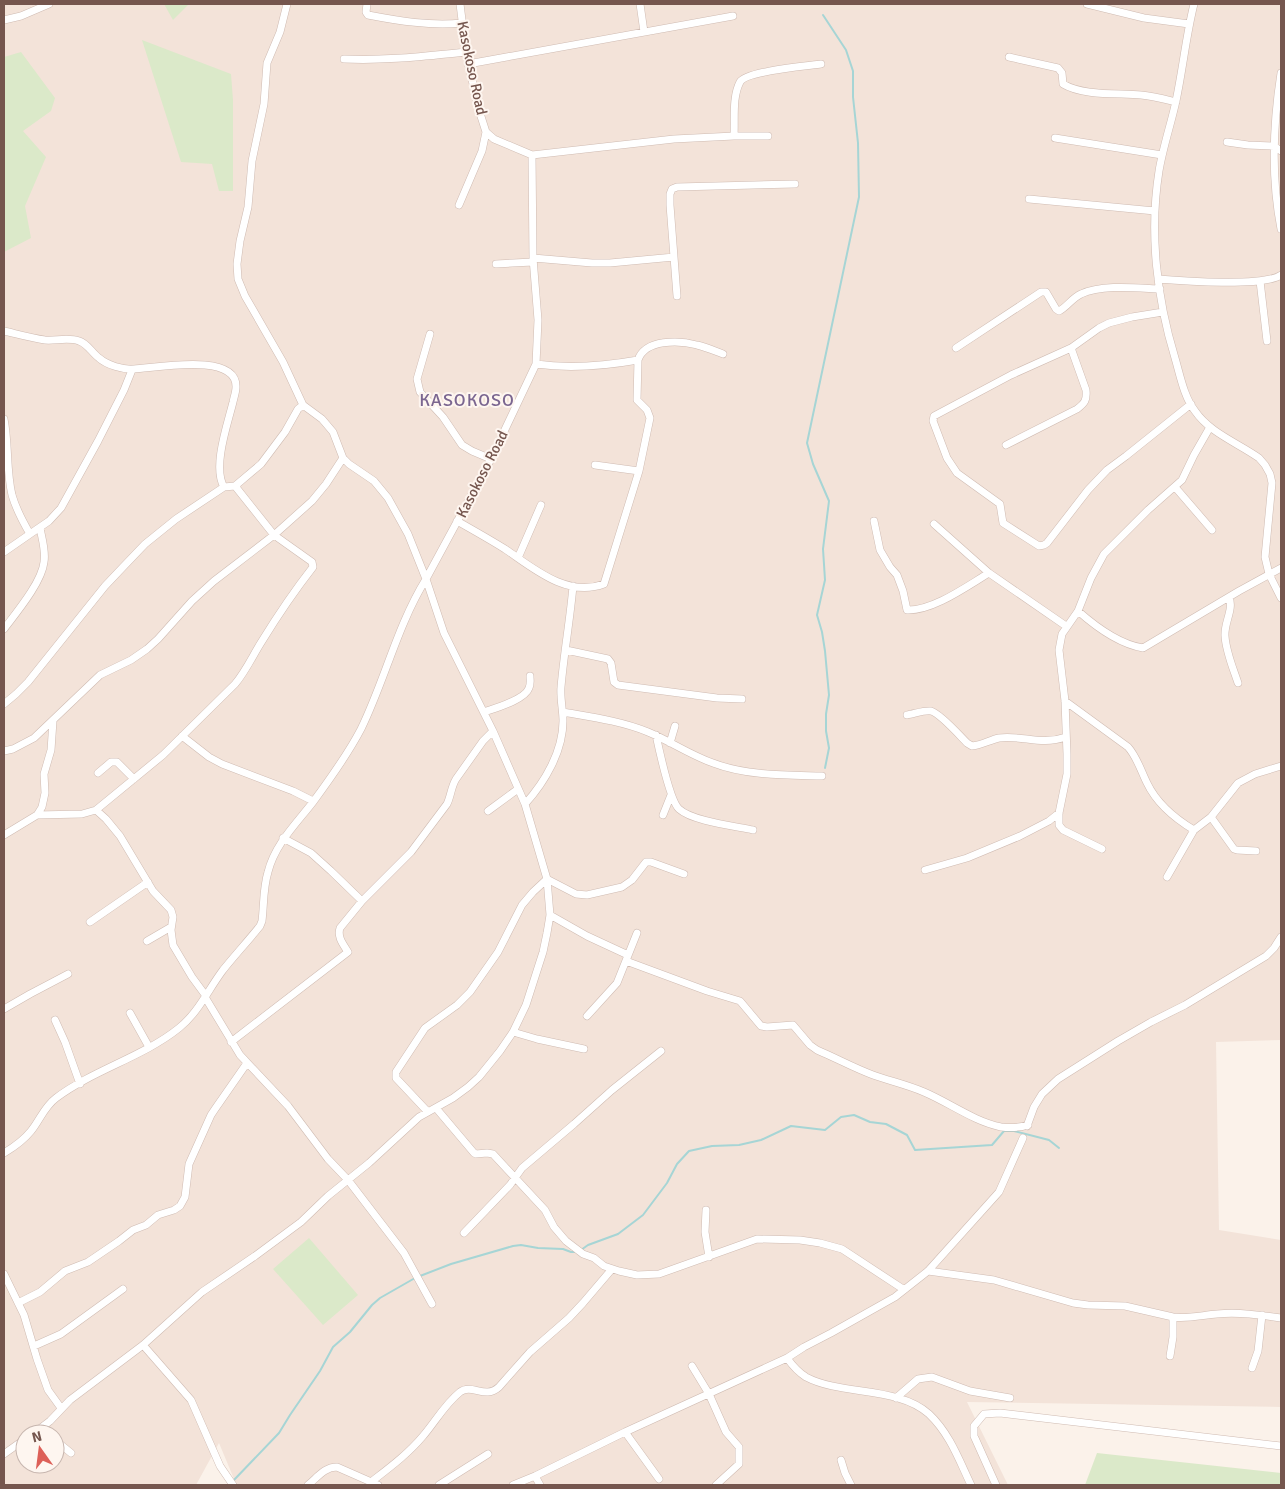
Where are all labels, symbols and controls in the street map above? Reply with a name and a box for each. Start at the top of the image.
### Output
street label: Kasokoso Road [453,19,491,117]
district label: KASOKOSO [419,389,515,411]
street label: Kasokoso Road [452,427,512,521]
north arrow [15,1424,65,1474]
text: N [30,1427,44,1446]

